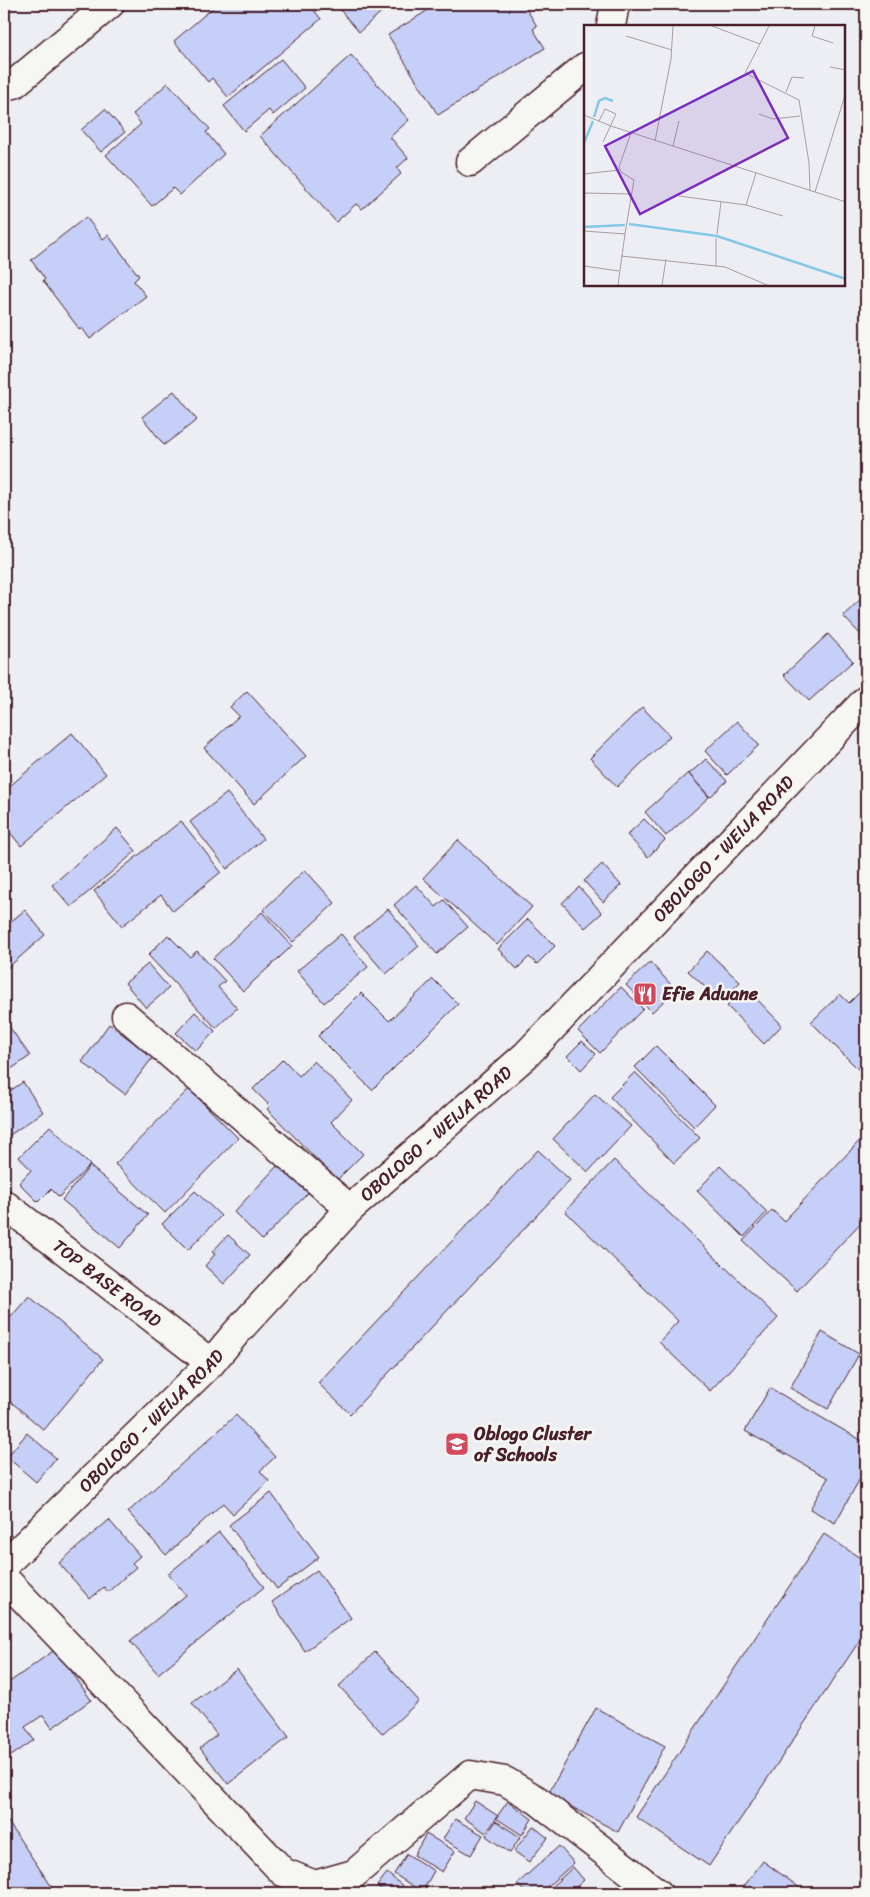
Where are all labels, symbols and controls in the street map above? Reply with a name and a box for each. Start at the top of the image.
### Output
inset map [584,25,845,286]
street label: OBOLOGO - WEIJA ROAD [645,767,802,930]
place label: Efie Aduane [662,978,759,1010]
restaurant icon: Efie Aduane [632,981,658,1007]
street label: OBOLOGO - WEIJA ROAD [352,1057,520,1210]
street label: TOP BASE ROAD [45,1231,169,1336]
street label: OBOLOGO - WEIJA ROAD [71,1342,232,1501]
place label: Oblogo Cluster of Schools [474,1418,593,1471]
school or university icon: Oblogo Cluster of Schools [444,1431,470,1457]

